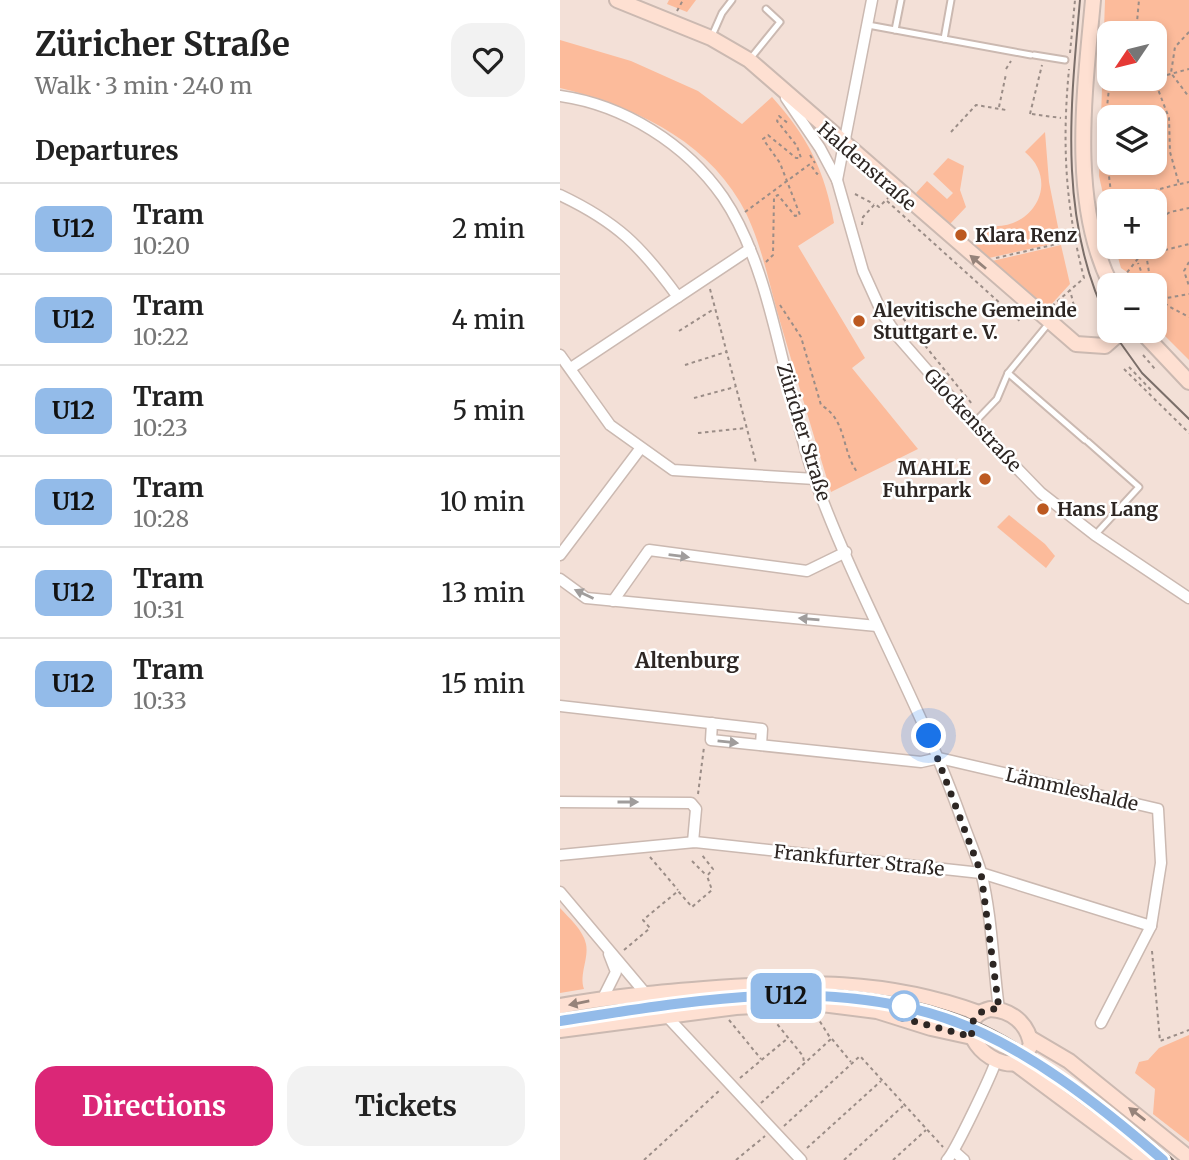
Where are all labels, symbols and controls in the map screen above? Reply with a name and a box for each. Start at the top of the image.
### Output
north arrow [1097,21,1167,91]
map controls [1097,21,1167,343]
button: heart [451,23,525,97]
text: Züricher Straße [35,24,290,65]
text: Walk · 3 min · 240 m [35,71,252,100]
button: layers [1097,105,1167,175]
street label: Haldenstraße [813,116,921,216]
text: Departures [35,134,179,167]
button: + [1097,189,1167,259]
text: Tram [133,198,204,231]
text: 2 min [452,212,525,245]
text: U12 [52,213,95,244]
place label: Klara Renz [975,223,1078,247]
marker: Klara Renz [953,227,969,243]
text: 10:20 [133,231,190,260]
one-way arrow [970,255,987,270]
button: − [1097,273,1167,343]
text: Tram [133,289,204,322]
place label: Alevitische Gemeinde Stuttgart e. V. [872,298,1077,344]
text: 4 min [451,303,525,336]
text: U12 [52,304,95,335]
marker: Alevitische Gemeinde Stuttgart e. V. [851,313,867,329]
text: 10:22 [133,322,189,351]
street label: Züricher Straße [772,360,836,504]
street label: Glockenstraße [919,363,1027,477]
text: Tram [133,380,204,413]
text: 5 min [452,394,525,427]
text: U12 [52,395,95,426]
text: 10:23 [133,413,188,442]
place label: MAHLE Fuhrpark [882,456,972,502]
text: Tram [133,471,204,504]
marker: MAHLE Fuhrpark [977,471,993,487]
text: 10 min [440,485,525,518]
text: U12 [52,486,95,517]
place label: Hans Lang [1057,497,1158,521]
marker: Hans Lang [1035,501,1051,517]
text: 10:28 [133,504,189,533]
one-way arrow [668,551,690,562]
text: Tram [133,562,204,595]
text: 13 min [441,576,525,609]
text: U12 [52,577,95,608]
one-way arrow [574,588,595,600]
text: 10:31 [133,595,184,624]
one-way arrow [798,613,820,624]
district label: Altenburg [634,647,739,674]
text: Tram [133,653,204,686]
text: 15 min [441,667,525,700]
text: U12 [52,668,95,699]
text: 10:33 [133,686,187,715]
your location [911,718,946,753]
one-way arrow [717,736,739,747]
street label: Lämmleshalde [1003,762,1141,816]
one-way arrow [617,796,639,808]
street label: Frankfurter Straße [772,839,946,881]
line badge: U12 [746,973,826,1019]
text: U12 [765,980,807,1011]
unlabelled marker [889,991,919,1021]
one-way arrow [568,997,590,1008]
button: Directions [35,1066,273,1146]
button: Tickets [287,1066,525,1146]
one-way arrow [1128,1107,1146,1122]

